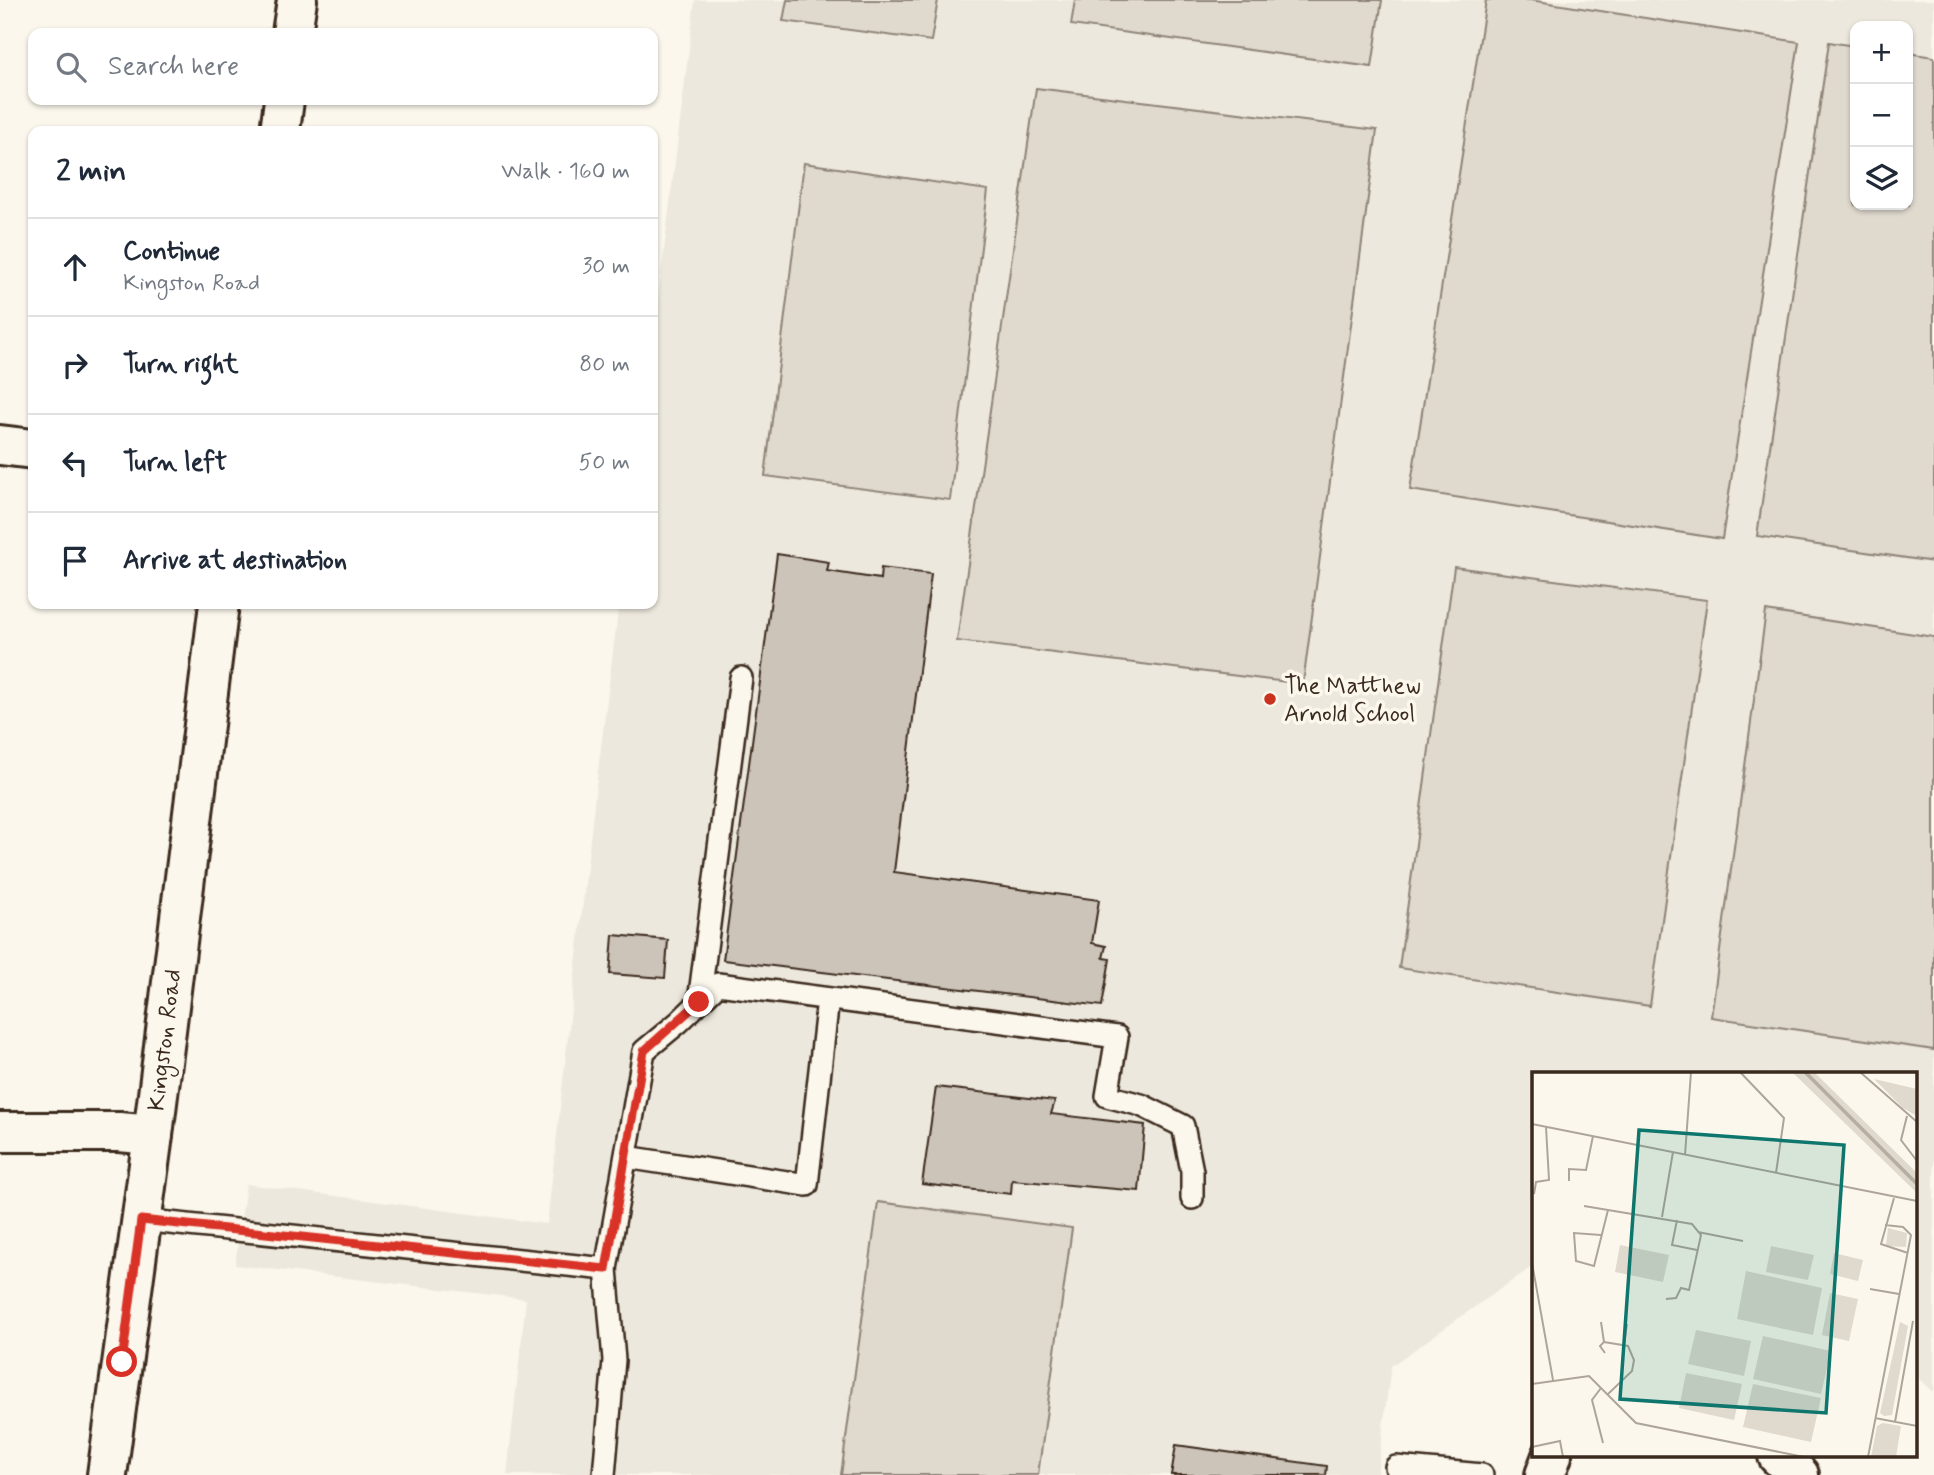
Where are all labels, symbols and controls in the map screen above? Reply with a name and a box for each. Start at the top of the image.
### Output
map controls [1850,21,1913,210]
button: + [1850,21,1913,84]
search box [28,28,658,105]
icon: search [52,48,90,86]
text: Search here [108,50,239,84]
button: − [1850,84,1913,147]
button: layers [1850,147,1913,210]
text: 2 min [56,152,126,191]
text: Walk · 160 m [501,157,630,187]
text: Continue [123,235,220,269]
icon: ahead [56,248,94,286]
text: 30 m [582,252,630,282]
text: Kingston Road [123,269,260,299]
icon: right [56,346,94,384]
text: Turn right [123,348,239,382]
text: 80 m [579,350,630,380]
icon: left [56,444,94,482]
text: Turn left [123,446,227,480]
text: 50 m [579,448,630,478]
icon: arrive [56,542,94,580]
text: Arrive at destination [123,544,347,578]
place label: The Matthew Arnold School [1284,671,1421,730]
marker: The Matthew Arnold School [1262,691,1278,707]
street label: Kingston Road [141,967,192,1113]
route end [683,986,714,1017]
inset map [1532,1072,1916,1458]
route start [106,1346,137,1377]

